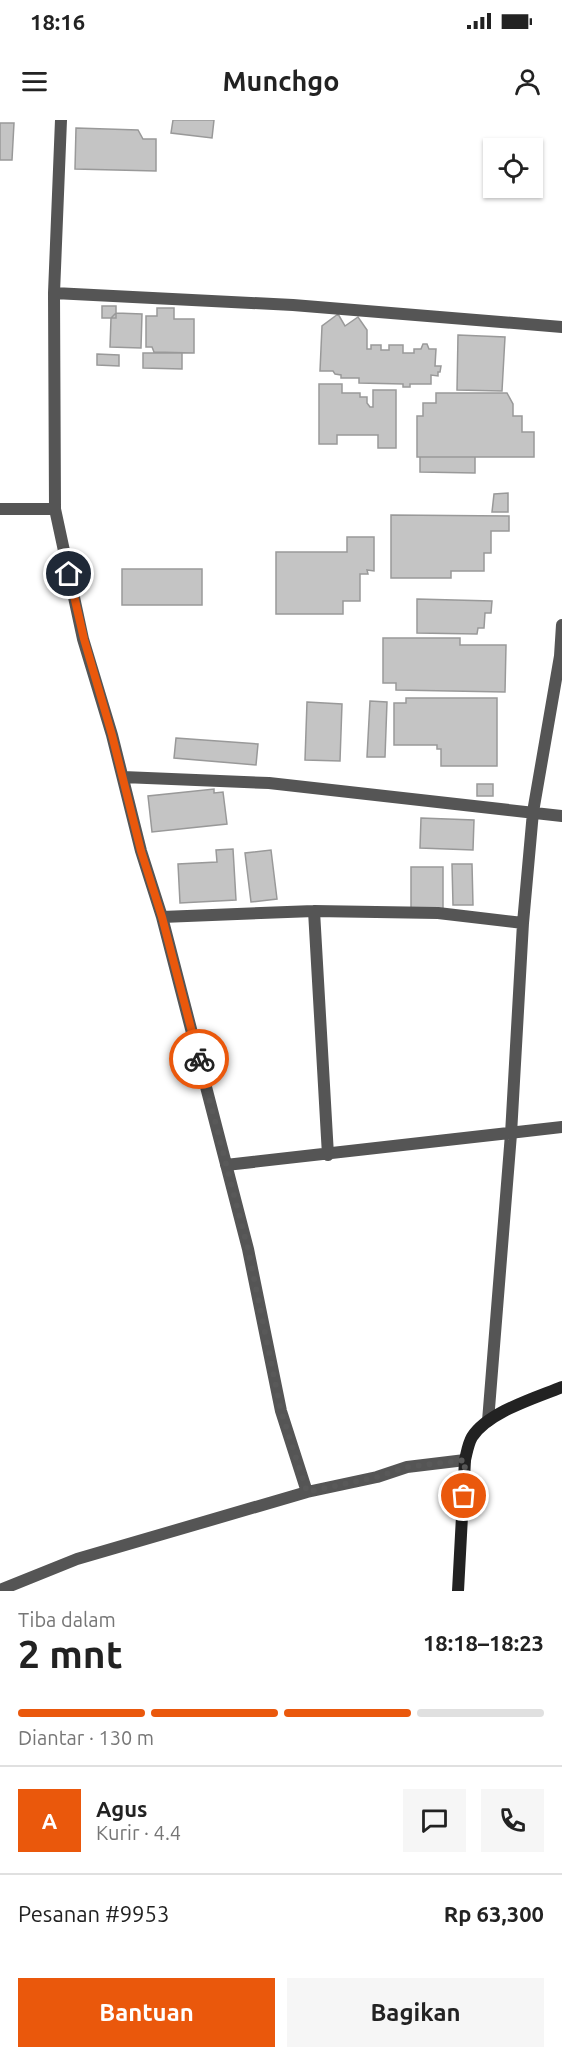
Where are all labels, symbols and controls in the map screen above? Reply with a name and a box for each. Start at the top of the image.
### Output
text: 18:16 [30,9,85,34]
icon: menu [18,65,51,98]
icon: person [511,65,544,98]
text: Munchgo [223,66,339,96]
map controls [483,138,543,198]
button: locate [483,138,543,198]
pin [43,548,94,599]
icon: home [52,557,85,590]
courier [169,1029,229,1089]
icon: bike [183,1043,216,1076]
pin [438,1470,489,1521]
icon: bag [447,1479,480,1512]
text: Tiba dalam [18,1608,116,1631]
text: 18:18–18:23 [423,1630,544,1655]
text: 2 mnt [18,1632,122,1675]
text: Diantar · 130 m [18,1726,154,1749]
button: chat [403,1789,466,1852]
button: phone [481,1789,544,1852]
text: Agus [96,1796,148,1821]
text: A [42,1808,57,1833]
text: Kurir · 4.4 [96,1821,181,1844]
text: Pesanan #9953 [18,1901,169,1926]
text: Rp 63,300 [444,1901,544,1926]
button: Bantuan [18,1978,275,2047]
button: Bagikan [287,1978,544,2047]

